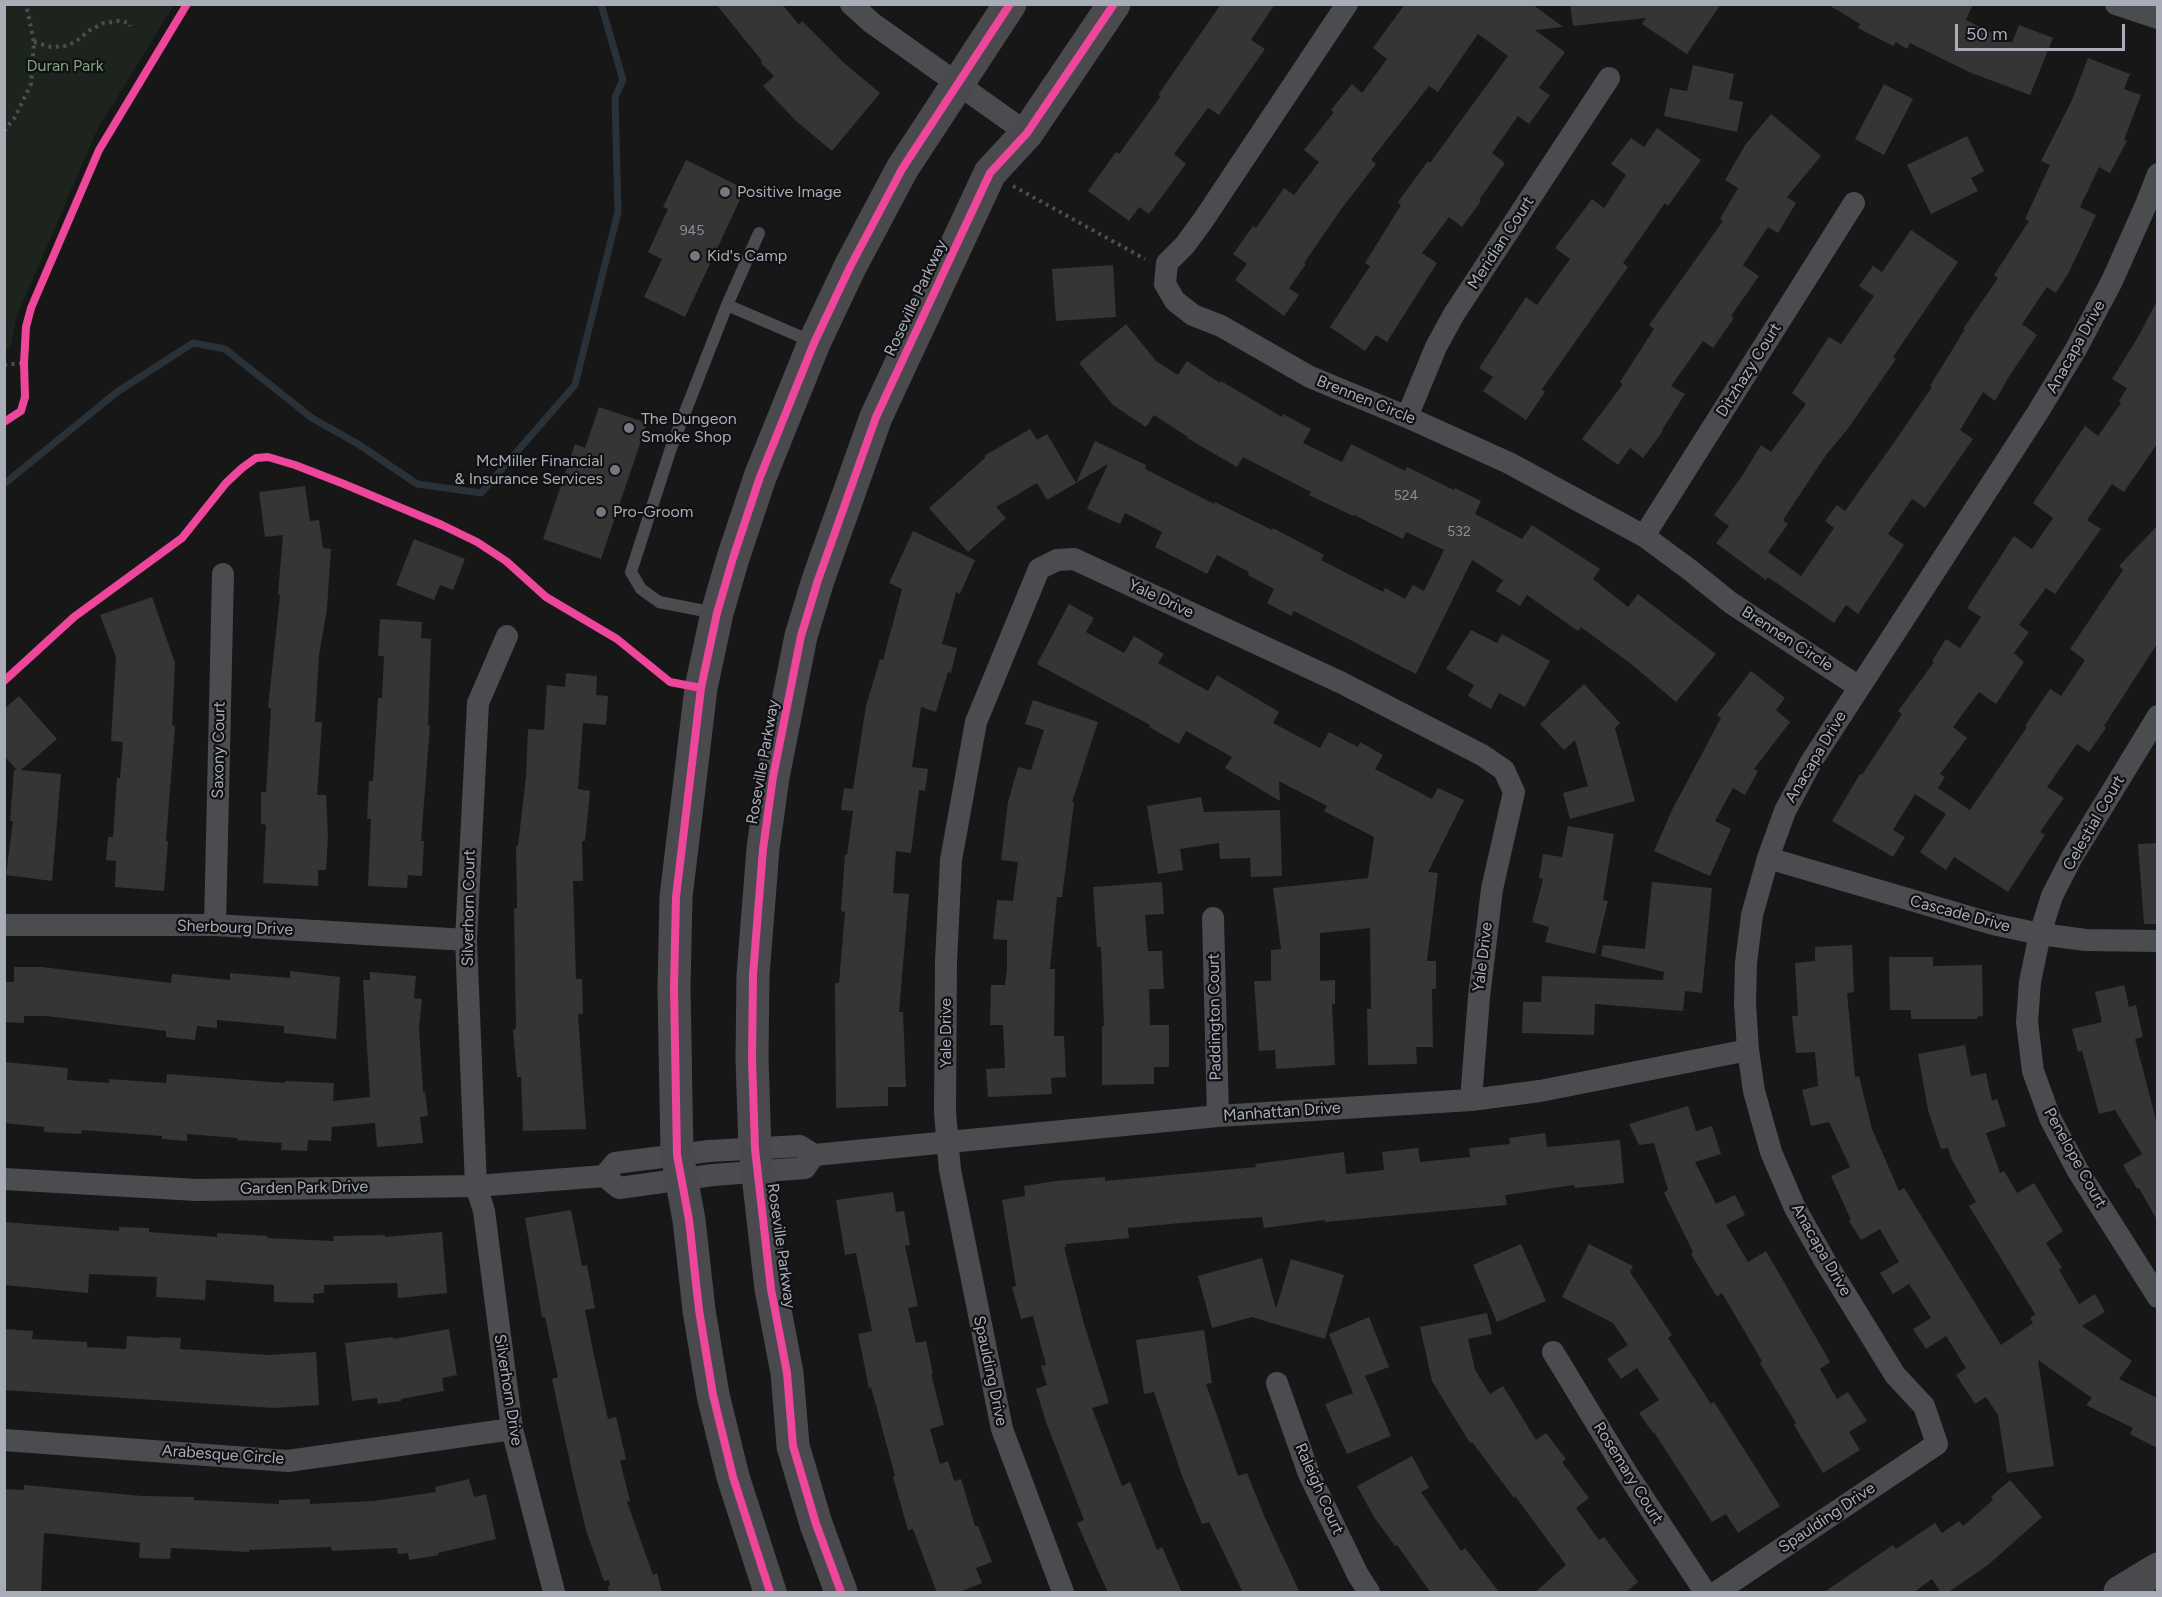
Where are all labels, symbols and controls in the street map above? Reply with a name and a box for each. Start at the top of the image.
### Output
scale bar [1958,12,2128,50]
text: 50 m [1966,23,2008,45]
park label: Duran Park [27,56,103,76]
place label: Positive Image [737,182,841,202]
marker: Positive Image [718,185,732,199]
street label: Meridian Court [1464,193,1538,293]
house number: 945 [680,223,704,239]
street label: Roseville Parkway [881,237,951,359]
place label: Kid's Camp [707,246,787,266]
marker: Kid's Camp [688,249,702,263]
street label: Anacapa Drive [2043,297,2109,397]
street label: Ditzhazy Court [1712,319,1786,421]
street label: Brennen Circle [1314,371,1418,429]
place label: The Dungeon Smoke Shop [641,409,737,447]
marker: The Dungeon Smoke Shop [622,421,636,435]
place label: McMiller Financial & Insurance Services [454,451,603,489]
marker: McMiller Financial & Insurance Services [608,463,622,477]
house number: 524 [1394,488,1418,504]
place label: Pro-Groom [613,502,693,522]
marker: Pro-Groom [594,505,608,519]
house number: 532 [1447,524,1471,540]
street label: Yale Drive [1125,575,1197,623]
street label: Brennen Circle [1738,602,1836,676]
street label: Roseville Parkway [743,698,783,826]
street label: Saxony Court [209,701,229,799]
street label: Anacapa Drive [1781,708,1851,806]
street label: Celestial Court [2059,772,2129,874]
street label: Silverhorn Court [458,849,480,967]
street label: Cascade Drive [1908,891,2012,937]
street label: Sherbourg Drive [177,916,293,940]
street label: Yale Drive [1469,921,1497,993]
street label: Paddington Court [1204,953,1226,1081]
street label: Yale Drive [936,998,956,1068]
street label: Manhattan Drive [1223,1098,1341,1126]
street label: Penelope Court [2040,1105,2110,1211]
street label: Garden Park Drive [240,1177,368,1199]
street label: Roseville Parkway [763,1182,799,1310]
street label: Anacapa Drive [1787,1200,1855,1300]
street label: Spaulding Drive [969,1314,1011,1428]
street label: Silverhorn Drive [490,1333,526,1447]
street label: Rosemary Court [1589,1419,1667,1527]
street label: Arabesque Circle [161,1441,285,1469]
street label: Raleigh Court [1290,1441,1348,1537]
street label: Spaulding Drive [1775,1479,1879,1557]

